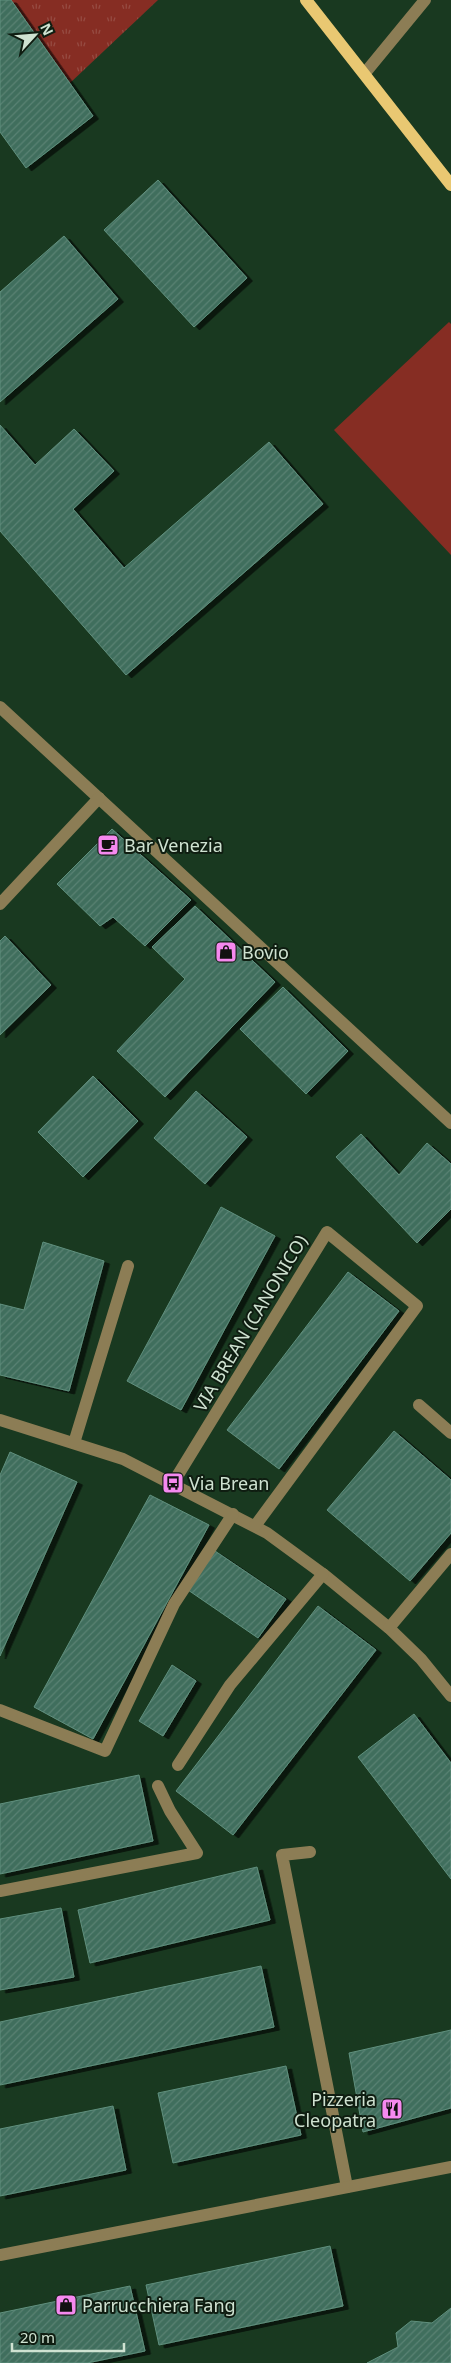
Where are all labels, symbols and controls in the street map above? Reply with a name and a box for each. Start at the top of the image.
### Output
north arrow [10,10,60,60]
text: N [36,20,58,38]
cafe icon: Bar Venezia [96,833,120,857]
place label: Bar Venezia [124,833,223,857]
shop icon: Bovio [214,940,238,964]
place label: Bovio [242,940,289,964]
street label: VIA BREAN (CANONICO) [188,1230,312,1416]
bus stop icon: Via Brean [161,1471,185,1495]
place label: Via Brean [189,1471,269,1495]
place label: Pizzeria Cleopatra [294,2087,376,2132]
restaurant icon: Pizzeria Cleopatra [380,2097,404,2121]
shop icon: Parrucchiera Fang [54,2293,78,2317]
place label: Parrucchiera Fang [82,2293,236,2317]
scale bar [12,2320,125,2352]
text: 20 m [20,2327,55,2347]

